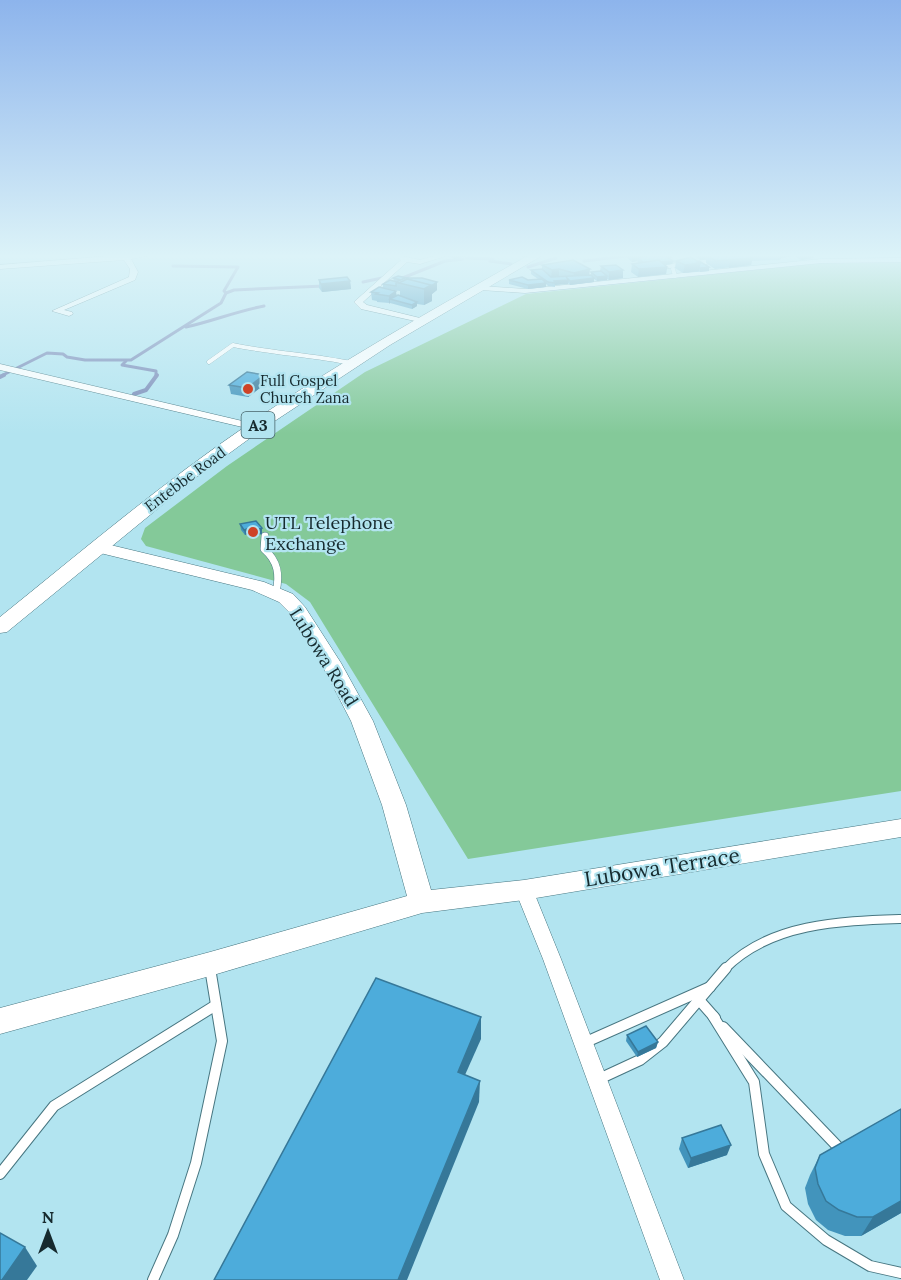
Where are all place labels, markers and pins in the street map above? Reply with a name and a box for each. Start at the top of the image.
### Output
place label: Full Gospel Church Zana [260,371,350,407]
marker: Full Gospel Church Zana [241,382,255,396]
place label: UTL Telephone Exchange [265,511,393,555]
marker: UTL Telephone Exchange [246,525,260,539]

